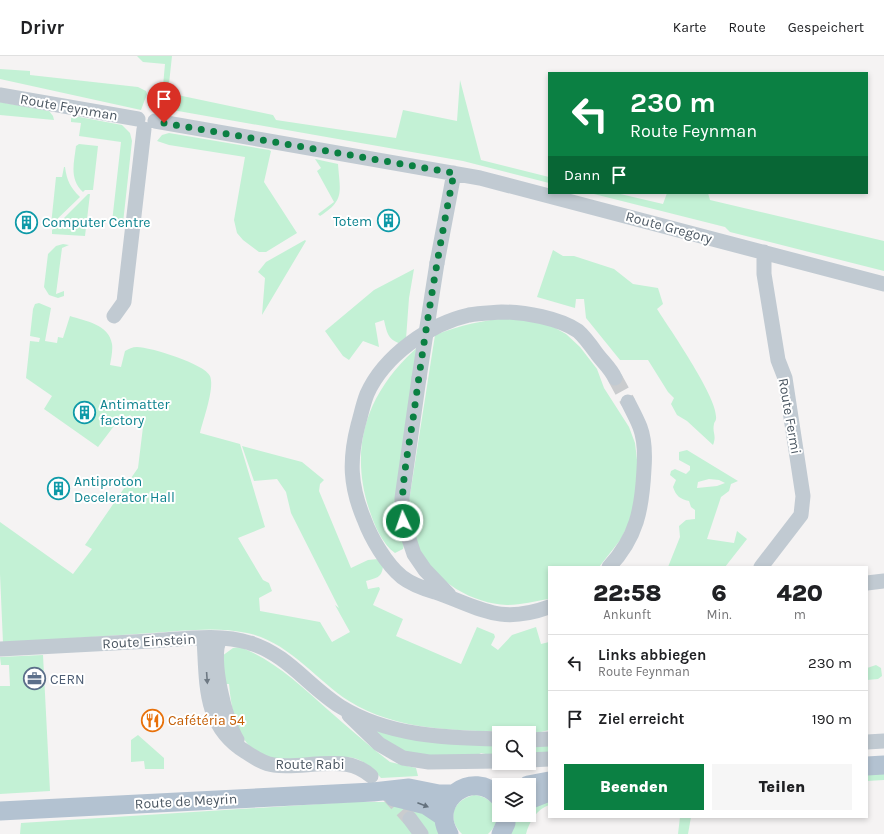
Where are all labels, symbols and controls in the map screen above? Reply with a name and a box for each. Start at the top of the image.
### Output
text: Drivr [20,17,64,39]
text: Karte [673,19,707,36]
text: Route [729,19,766,36]
text: Gespeichert [788,19,864,36]
pin [147,82,181,123]
text: 230 m [630,86,716,119]
icon: arrive [153,88,175,110]
icon: left [564,88,616,140]
street label: Route Feynman [19,91,119,124]
text: Route Feynman [630,120,757,142]
icon: arrive [608,164,630,186]
text: Dann [564,166,600,184]
building icon: Totem [375,208,401,234]
street label: Route Gregory [624,208,714,247]
building icon: Computer Centre [13,209,39,235]
place label: Totem [333,213,372,230]
place label: Computer Centre [42,214,151,231]
street label: Route Fermi [774,377,805,455]
place label: Antimatter factory [100,396,170,429]
building icon: Antimatter factory [71,399,97,425]
place label: Antiproton Decelerator Hall [74,473,175,506]
building icon: Antiproton Decelerator Hall [45,476,71,502]
position arrow [382,500,424,542]
text: 22:58 [593,579,661,607]
text: 6 [711,579,727,607]
text: 420 [776,579,823,607]
text: Ankunft [603,607,651,622]
text: Min. [706,607,732,622]
text: m [794,607,806,622]
street label: Route Einstein [102,631,196,652]
text: Links abbiegen [598,646,706,664]
icon: left [564,652,586,674]
text: 230 m [808,654,852,672]
text: Route Feynman [598,664,690,679]
office icon: CERN [22,666,48,692]
place label: CERN [50,671,85,688]
one-way arrow [203,672,210,684]
restaurant icon: Cafétéria 54 [139,707,165,733]
icon: arrive [564,708,586,730]
text: Ziel erreicht [598,710,684,728]
text: 190 m [812,710,852,728]
place label: Cafétéria 54 [168,712,245,729]
map controls [492,726,536,822]
button: search [492,726,536,770]
street label: Route Rabi [275,756,345,773]
button: Beenden [564,764,704,810]
button: Teilen [712,764,852,810]
button: layers [492,778,536,822]
street label: Route de Meyrin [134,790,238,813]
one-way arrow [418,802,430,808]

